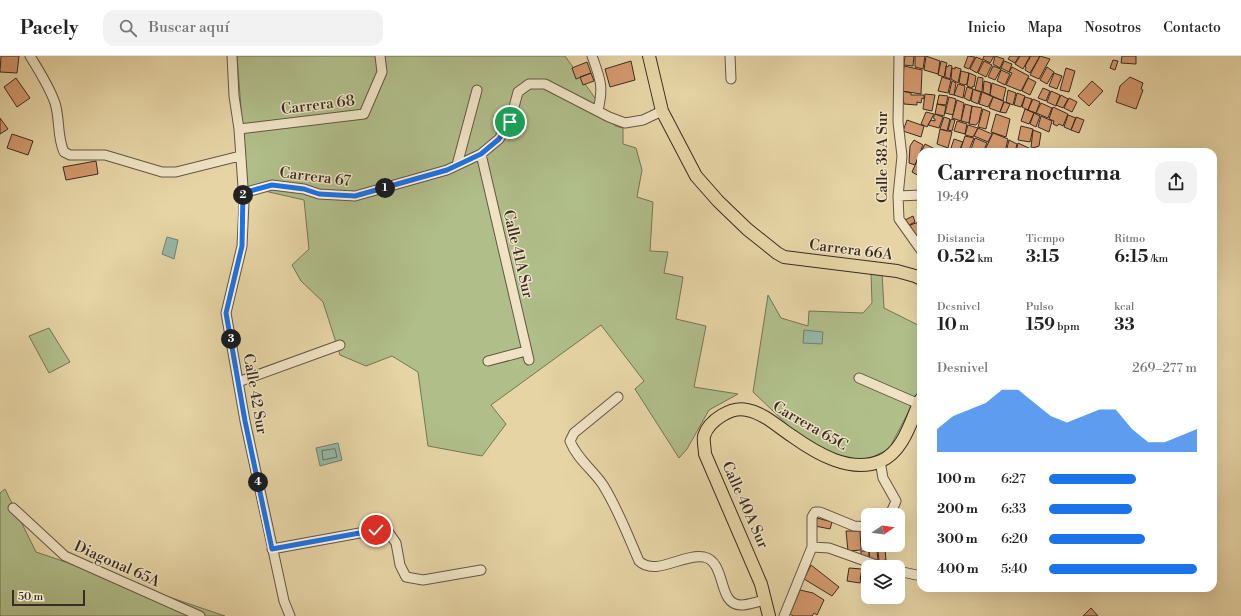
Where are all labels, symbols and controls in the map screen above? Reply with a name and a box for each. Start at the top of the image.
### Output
search box [103,10,383,46]
text: Pacely [20,16,79,40]
icon: search [117,17,139,39]
text: Buscar aquí [149,18,229,37]
text: Inicio [968,19,1006,37]
text: Mapa [1028,19,1062,37]
text: Nosotros [1084,19,1141,37]
text: Contacto [1163,19,1221,37]
street label: Carrera 68 [280,91,356,119]
pin [493,105,527,139]
icon: arrive [499,111,521,133]
street label: Calle 38A Sur [873,111,892,203]
text: Carrera nocturna [937,160,1121,187]
button: share [1155,161,1197,203]
street label: Carrera 67 [278,163,352,191]
pin: 1 [375,178,395,198]
text: 1 [382,181,388,195]
pin: 2 [233,185,253,205]
text: 2 [240,188,246,202]
text: 19:49 [937,189,969,205]
street label: Calle 41A Sur [499,208,537,300]
text: Distancia [937,232,985,246]
text: Tiempo [1026,232,1065,246]
text: Ritmo [1114,232,1145,246]
street label: Carrera 66A [808,235,895,265]
text: 0.52 [937,246,975,268]
text: 3:15 [1026,246,1059,268]
text: 6:15 [1114,246,1148,268]
text: km [975,252,993,266]
text: /km [1148,252,1168,266]
text: Desnivel [937,300,980,314]
text: Pulso [1026,300,1054,314]
text: kcal [1114,300,1134,314]
text: 10 [937,314,957,336]
text: 159 [1026,314,1055,336]
text: 33 [1114,314,1135,336]
text: m [957,320,969,334]
text: bpm [1055,320,1080,334]
pin: 3 [221,329,241,349]
text: 3 [228,332,234,346]
street label: Calle 42 Sur [239,352,272,436]
text: Desnivel [937,360,988,376]
text: 269–277 m [1132,360,1197,376]
street label: Carrera 65C [769,397,851,455]
street label: Calle 40A Sur [717,458,773,552]
text: 100 m [937,471,976,487]
text: 6:27 [1001,471,1026,487]
pin: 4 [248,472,268,492]
text: 4 [254,475,262,489]
text: 200 m [937,501,978,517]
text: 6:33 [1001,501,1026,517]
north arrow [861,508,905,552]
map controls [861,508,905,604]
pin [359,513,393,547]
icon: check [365,519,387,541]
text: 300 m [937,531,978,547]
text: 6:20 [1001,531,1028,547]
street label: Diagonal 65A [71,537,164,592]
button: layers [861,560,905,604]
text: 400 m [937,561,979,577]
text: 5:40 [1001,561,1027,577]
scale bar [12,588,85,607]
text: 50 m [18,590,43,604]

